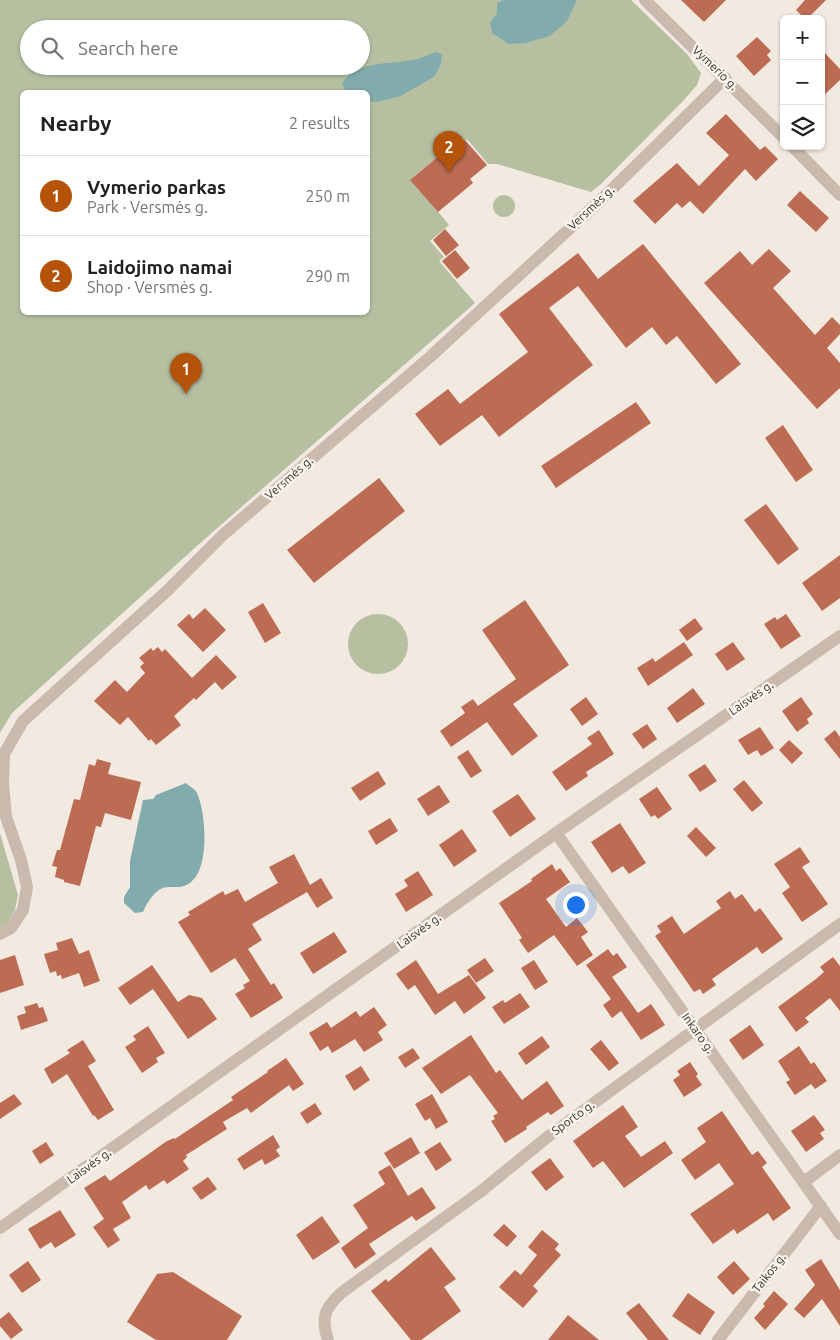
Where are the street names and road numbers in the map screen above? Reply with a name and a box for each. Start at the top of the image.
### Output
street label: Vymerio g. [690,43,741,92]
street label: Versmės g. [565,183,616,232]
street label: Versmės g. [262,454,315,502]
street label: Laisvės g. [726,678,775,717]
street label: Laisvės g. [394,910,443,951]
street label: Inkaro g. [680,1010,717,1055]
street label: Sporto g. [549,1098,596,1137]
street label: Laisvės g. [64,1145,113,1186]
street label: Taikos g. [749,1251,788,1295]

